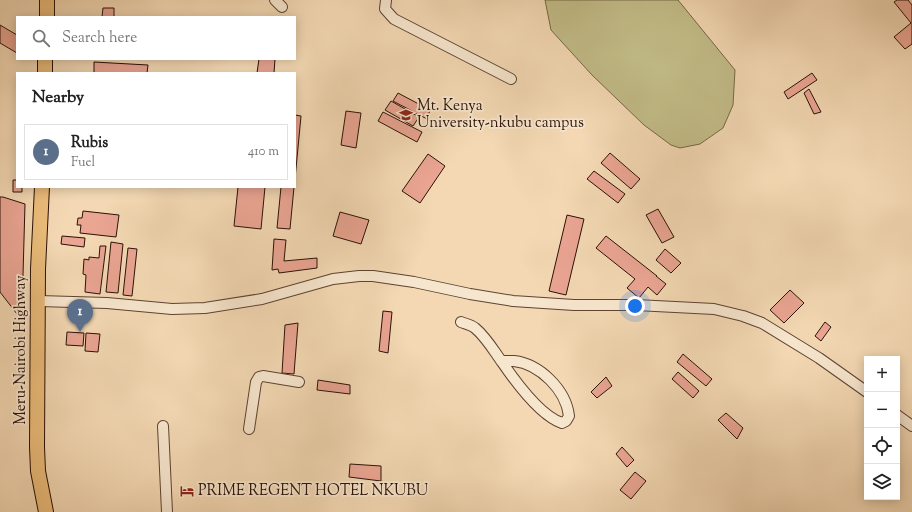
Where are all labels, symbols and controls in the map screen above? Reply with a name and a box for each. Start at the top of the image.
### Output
search box [16,16,296,60]
icon: search [30,27,52,49]
text: Search here [62,28,137,49]
text: Nearby [32,86,84,110]
place label: Mt. Kenya University-nkubu campus [417,96,584,134]
school or university icon: Mt. Kenya University-nkubu campus [398,107,414,123]
text: Rubis [71,133,108,154]
text: 1 [44,143,48,161]
text: 410 m [248,143,279,161]
text: Fuel [71,154,95,172]
street label: Meru-Nairobi Highway [11,275,32,425]
your location [625,296,645,316]
pin: 1 [67,299,93,332]
map controls [864,356,900,500]
button: + [864,356,900,392]
button: − [864,392,900,428]
button: locate [864,428,900,464]
button: layers [864,464,900,500]
place label: PRIME REGENT HOTEL NKUBU [198,481,428,502]
hotel icon: PRIME REGENT HOTEL NKUBU [179,483,195,499]

